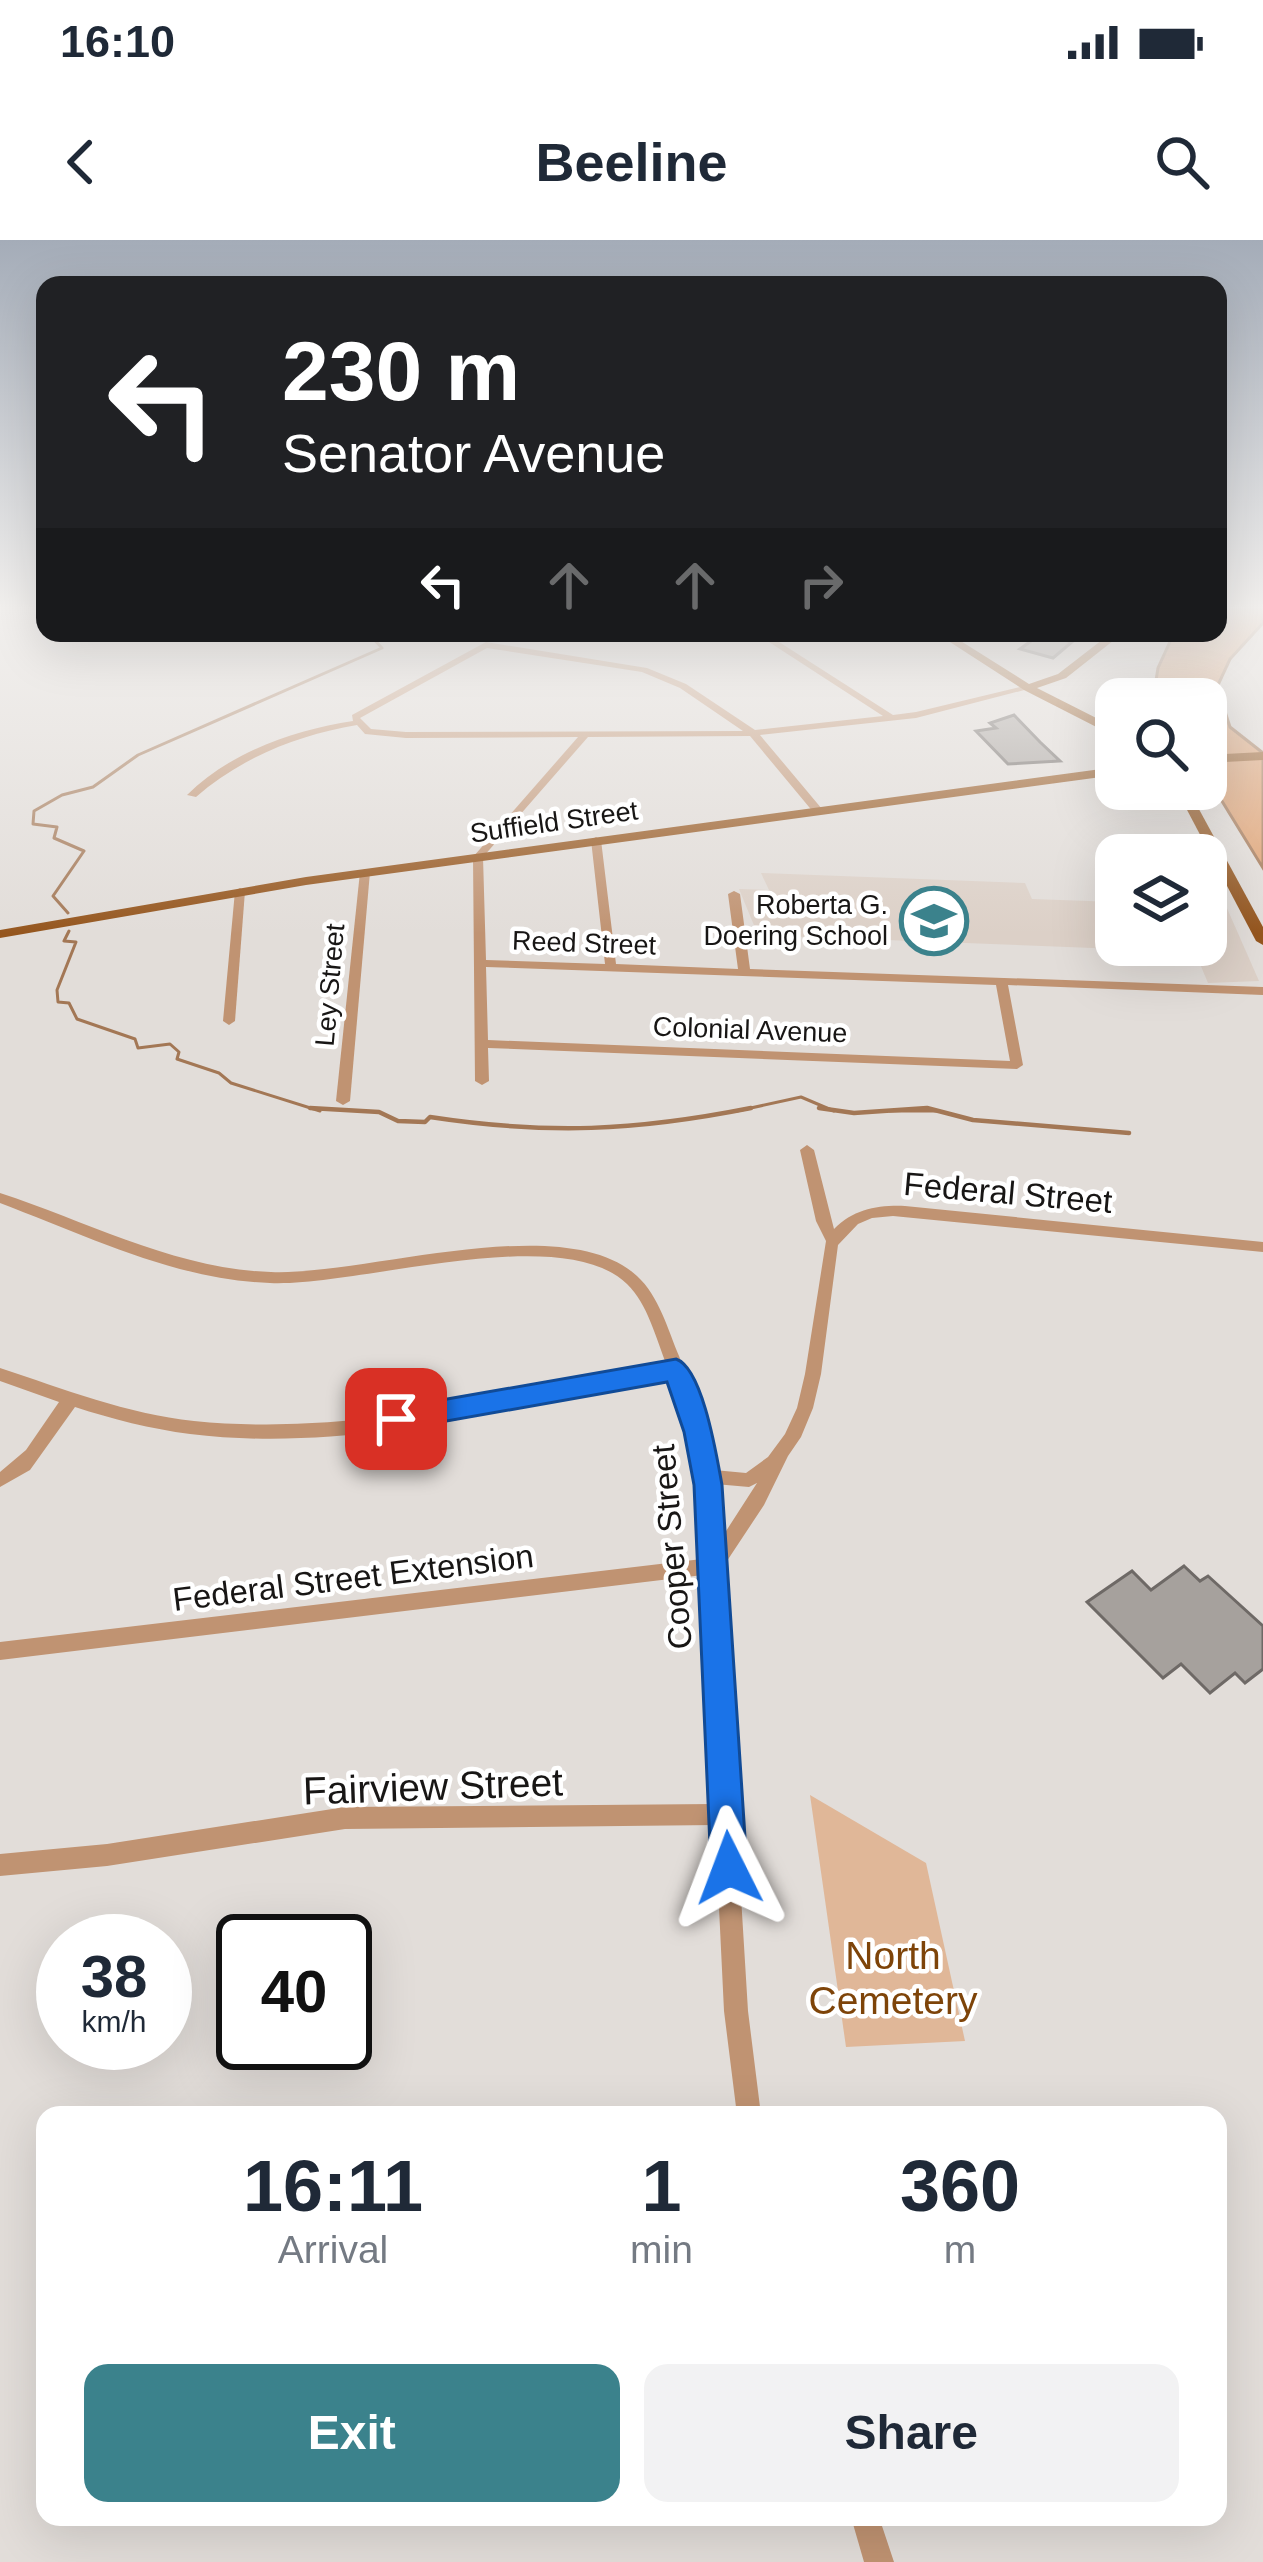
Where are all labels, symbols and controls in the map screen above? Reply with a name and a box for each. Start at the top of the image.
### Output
text: 16:10 [60,16,175,67]
icon: back [48,129,114,195]
icon: search [1149,129,1215,195]
text: Beeline [535,132,728,192]
icon: left [84,324,240,480]
text: 230 m [282,324,520,418]
text: Senator Avenue [282,423,665,483]
icon: left [410,552,476,618]
icon: ahead [536,552,602,618]
icon: ahead [662,552,728,618]
icon: right [788,552,854,618]
map controls [1095,678,1227,966]
button: search [1095,678,1227,810]
street label: Suffield Street [468,795,640,849]
button: layers [1095,834,1227,966]
school or university icon: Roberta G. Doering School [899,886,969,956]
place label: Roberta G. Doering School [703,890,888,951]
street label: Ley Street [310,922,350,1048]
street label: Reed Street [511,925,657,961]
street label: Colonial Avenue [652,1012,848,1048]
street label: Federal Street [902,1165,1114,1220]
pin [345,1368,447,1470]
icon: arrive [363,1386,429,1452]
street label: Cooper Street [644,1443,699,1651]
street label: Federal Street Extension [171,1537,536,1618]
street label: Fairview Street [302,1760,564,1813]
position arrow [666,1805,792,1931]
speed limit sign: 40 [216,1914,372,2070]
park label: North Cemetery [808,1934,978,2022]
text: 38 [81,1943,147,2010]
text: km/h [81,2005,147,2038]
text: 16:11 [243,2146,423,2226]
text: 1 [641,2146,682,2226]
text: 360 [900,2146,1020,2226]
text: Arrival [278,2228,388,2271]
text: min [630,2228,693,2271]
text: m [944,2228,976,2271]
button: Exit [84,2364,620,2502]
button: Share [644,2364,1179,2502]

